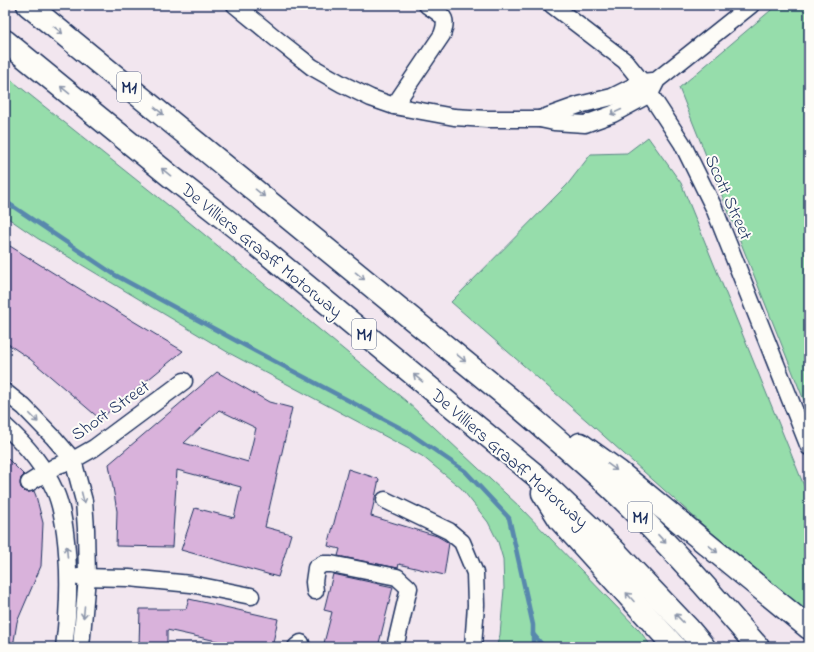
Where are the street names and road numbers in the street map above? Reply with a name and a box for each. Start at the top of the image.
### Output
road number: M1 [117,72,141,102]
street label: Scott Street [697,151,758,245]
street label: De Villiers Graaff Motorway [173,177,347,325]
road number: M1 [352,319,376,349]
street label: Short Street [66,375,156,448]
street label: De Villiers Graaff Motorway [423,383,593,535]
road number: M1 [628,502,652,532]

